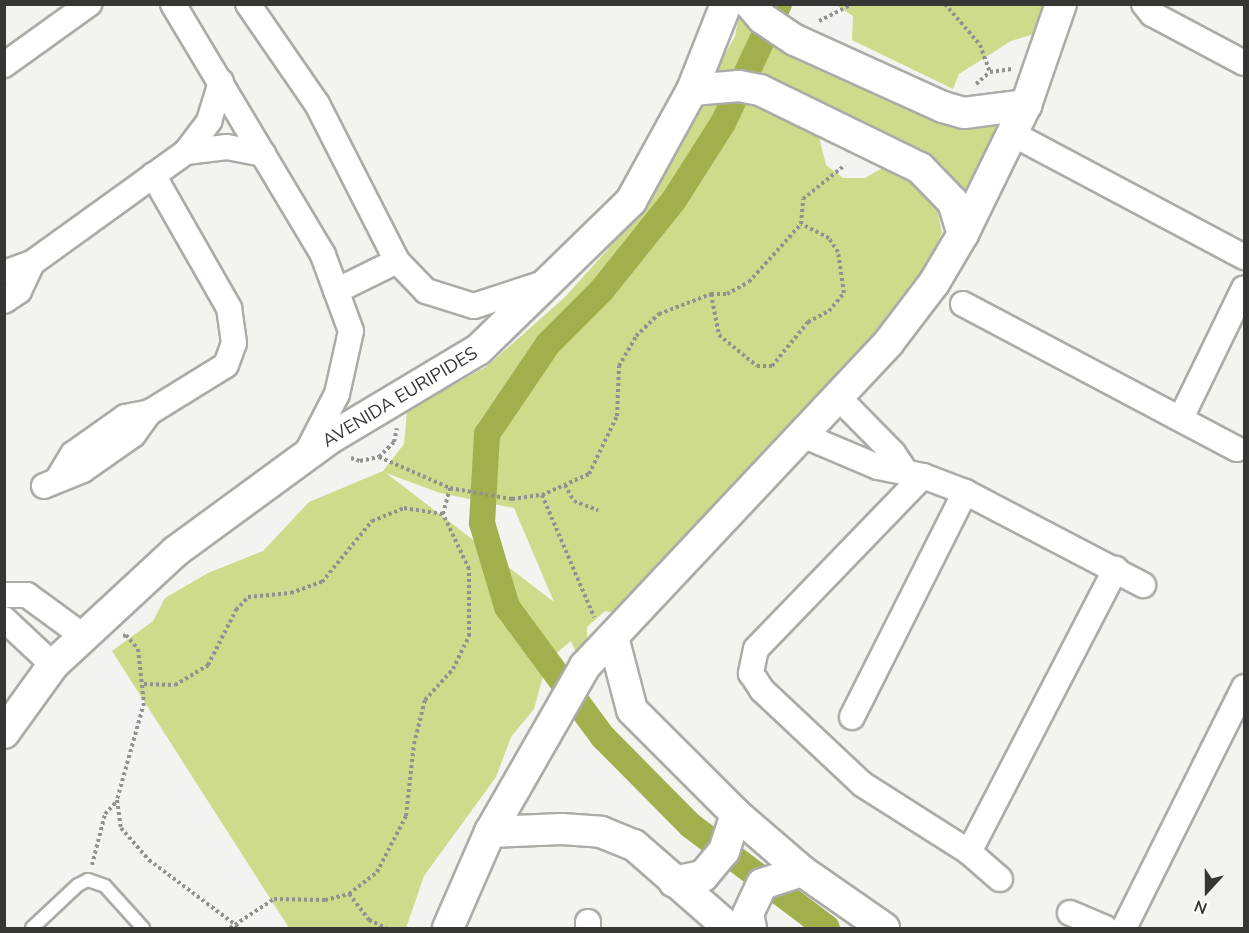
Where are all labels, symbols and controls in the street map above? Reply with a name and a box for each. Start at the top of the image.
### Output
street label: AVENIDA EURIPIDES [319,342,481,452]
north arrow [1177,861,1237,921]
text: N [1191,896,1210,919]

